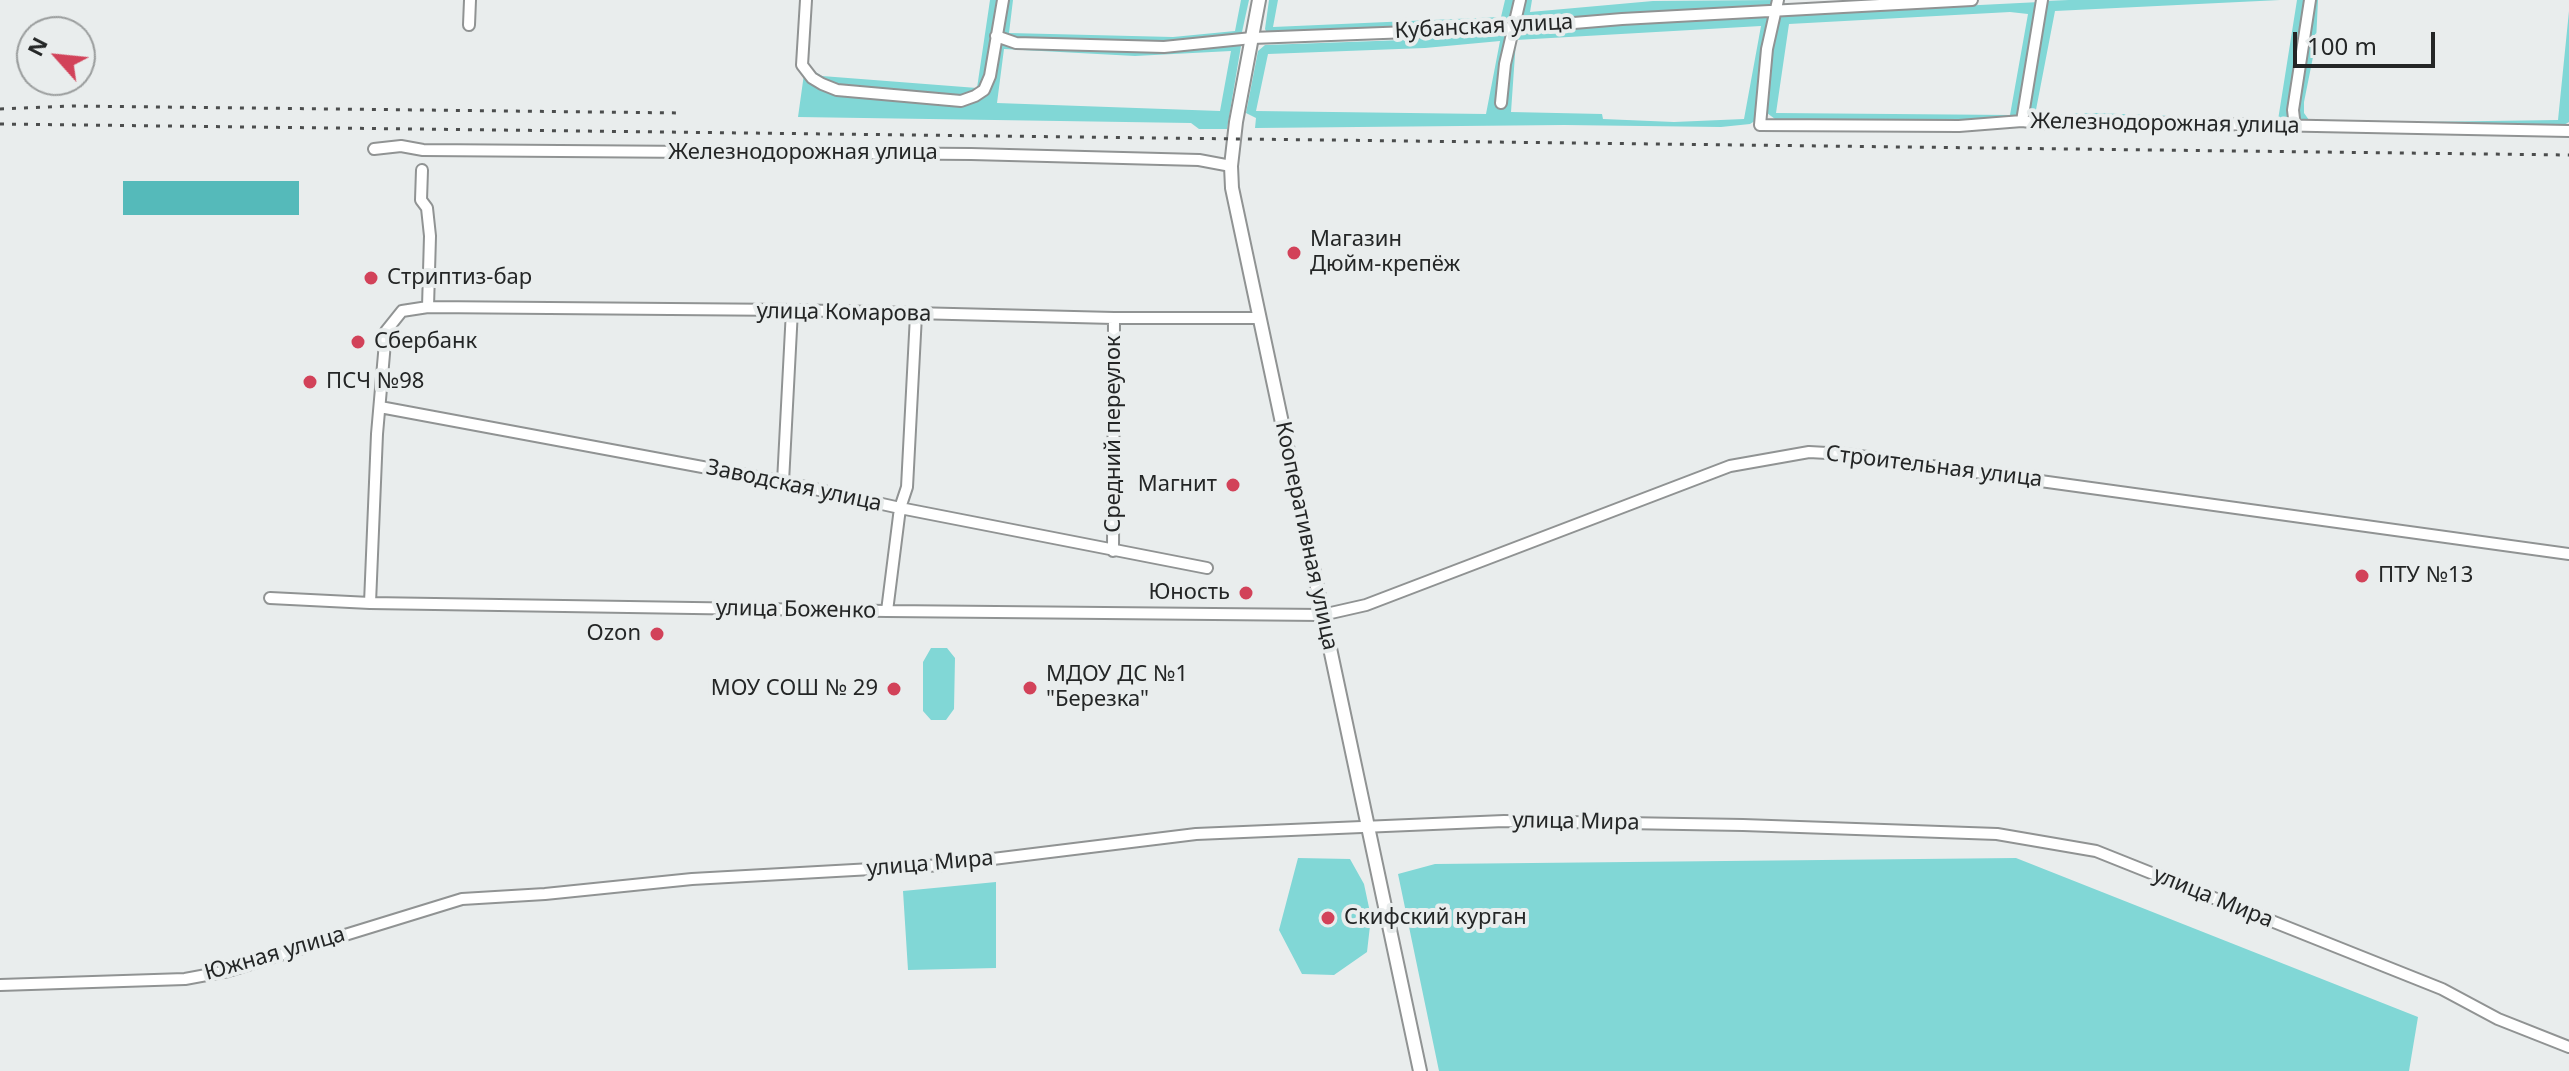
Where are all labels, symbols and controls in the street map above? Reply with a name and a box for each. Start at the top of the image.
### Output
street label: Кубанская улица [1394,9,1574,45]
north arrow [16,16,96,96]
scale bar [2297,16,2439,66]
text: 100 m [2307,29,2377,62]
text: N [19,31,54,61]
street label: Железнодорожная улица [2030,108,2300,140]
street label: Железнодорожная улица [668,140,938,166]
place label: Магазин Дюйм-крепёж [1310,227,1460,278]
marker: Магазин Дюйм-крепёж [1285,244,1303,262]
place label: Стриптиз-бар [387,265,532,291]
marker: Стриптиз-бар [362,269,380,287]
street label: улица Комарова [756,298,932,328]
place label: Сбербанк [374,329,477,355]
marker: Сбербанк [349,333,367,351]
street label: Средний переулок [1101,335,1127,533]
place label: ПСЧ №98 [326,369,424,395]
marker: ПСЧ №98 [301,373,319,391]
street label: Кооперативная улица [1269,419,1343,653]
street label: Строительная улица [1824,441,2044,493]
street label: Заводская улица [704,455,884,517]
place label: Магнит [1138,472,1217,498]
marker: Магнит [1224,476,1242,494]
place label: ПТУ №13 [2378,563,2473,589]
marker: ПТУ №13 [2353,567,2371,585]
place label: Юность [1148,580,1230,606]
marker: Юность [1237,584,1255,602]
street label: улица Боженко [716,595,876,625]
place label: Ozon [587,621,641,647]
marker: Ozon [648,625,666,643]
place label: МДОУ ДС №1 "Березка" [1046,662,1188,714]
place label: МОУ СОШ № 29 [711,676,878,702]
marker: МДОУ ДС №1 "Березка" [1021,679,1039,697]
marker: МОУ СОШ № 29 [885,680,903,698]
street label: улица Мира [1512,808,1640,836]
street label: улица Мира [865,845,995,883]
street label: улица Мира [2149,862,2277,934]
place label: Скифский курган [1344,905,1527,931]
marker: Скифский курган [1319,909,1337,927]
street label: Южная улица [202,921,348,987]

